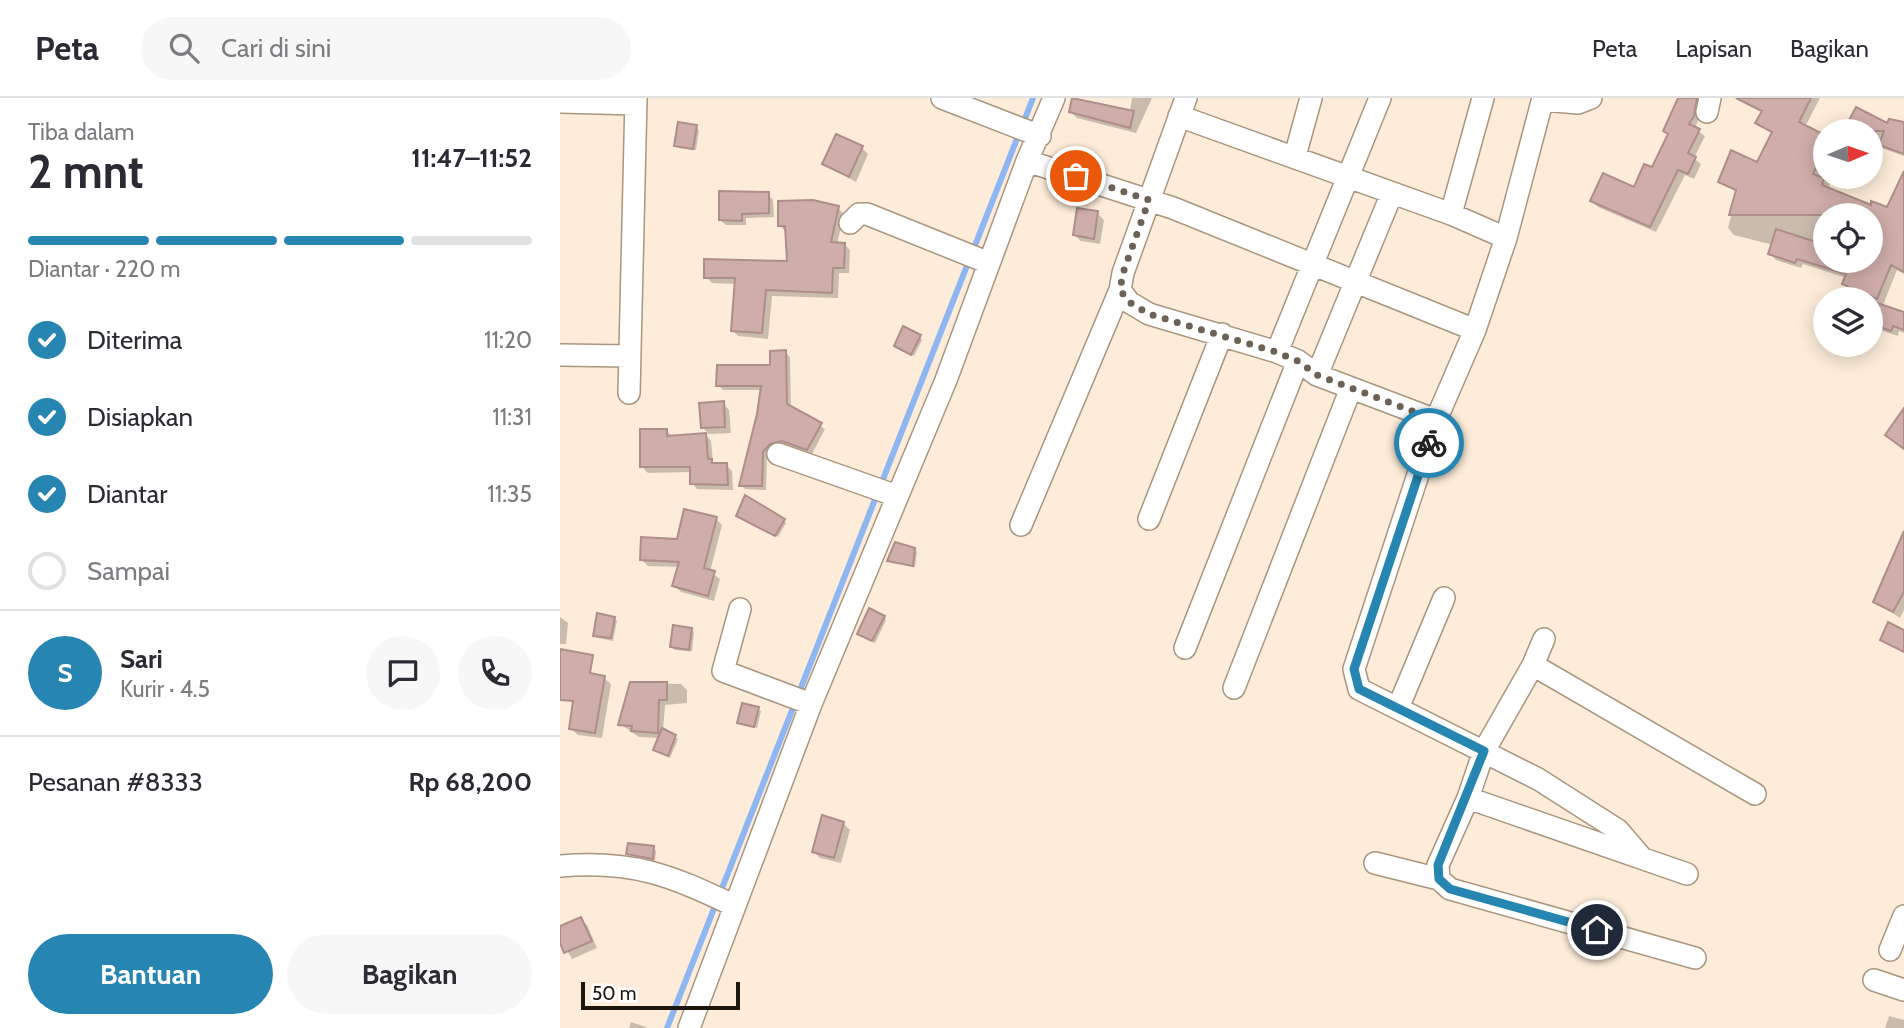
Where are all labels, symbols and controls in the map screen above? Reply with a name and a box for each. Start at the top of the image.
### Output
search box [141,17,631,80]
text: Peta [35,28,99,68]
icon: search [165,29,203,67]
text: Cari di sini [221,32,331,64]
text: Peta [1592,34,1637,63]
text: Lapisan [1675,34,1752,63]
text: Bagikan [1790,34,1869,63]
text: Tiba dalam [28,118,134,146]
north arrow [1813,119,1883,189]
map controls [1813,119,1883,357]
text: 11:47–11:52 [411,142,532,174]
text: 2 mnt [28,144,144,200]
pin [1046,146,1106,206]
icon: bag [1057,157,1095,195]
button: locate [1813,203,1883,273]
text: Diantar · 220 m [28,255,181,283]
button: layers [1813,287,1883,357]
icon: check [28,321,66,359]
text: Diterima [87,324,182,356]
text: 11:20 [484,326,532,354]
icon: check [28,398,66,436]
text: Disiapkan [87,401,193,433]
text: 11:31 [492,403,532,431]
courier [1394,408,1464,478]
icon: bike [1410,424,1448,462]
icon: check [28,475,66,513]
text: Diantar [87,478,168,510]
text: 11:35 [487,480,532,508]
text: Sampai [87,555,170,587]
button: chat [366,636,440,710]
button: phone [458,636,532,710]
text: Sari [120,643,163,675]
text: S [57,657,73,689]
text: Kurir · 4.5 [120,675,210,703]
text: Pesanan #8333 [28,766,203,798]
text: Rp 68,200 [408,766,532,798]
pin [1567,900,1627,960]
icon: home [1578,911,1616,949]
button: Bantuan [28,934,273,1014]
button: Bagikan [287,934,532,1014]
scale bar [581,979,740,1011]
text: 50 m [592,982,636,1005]

